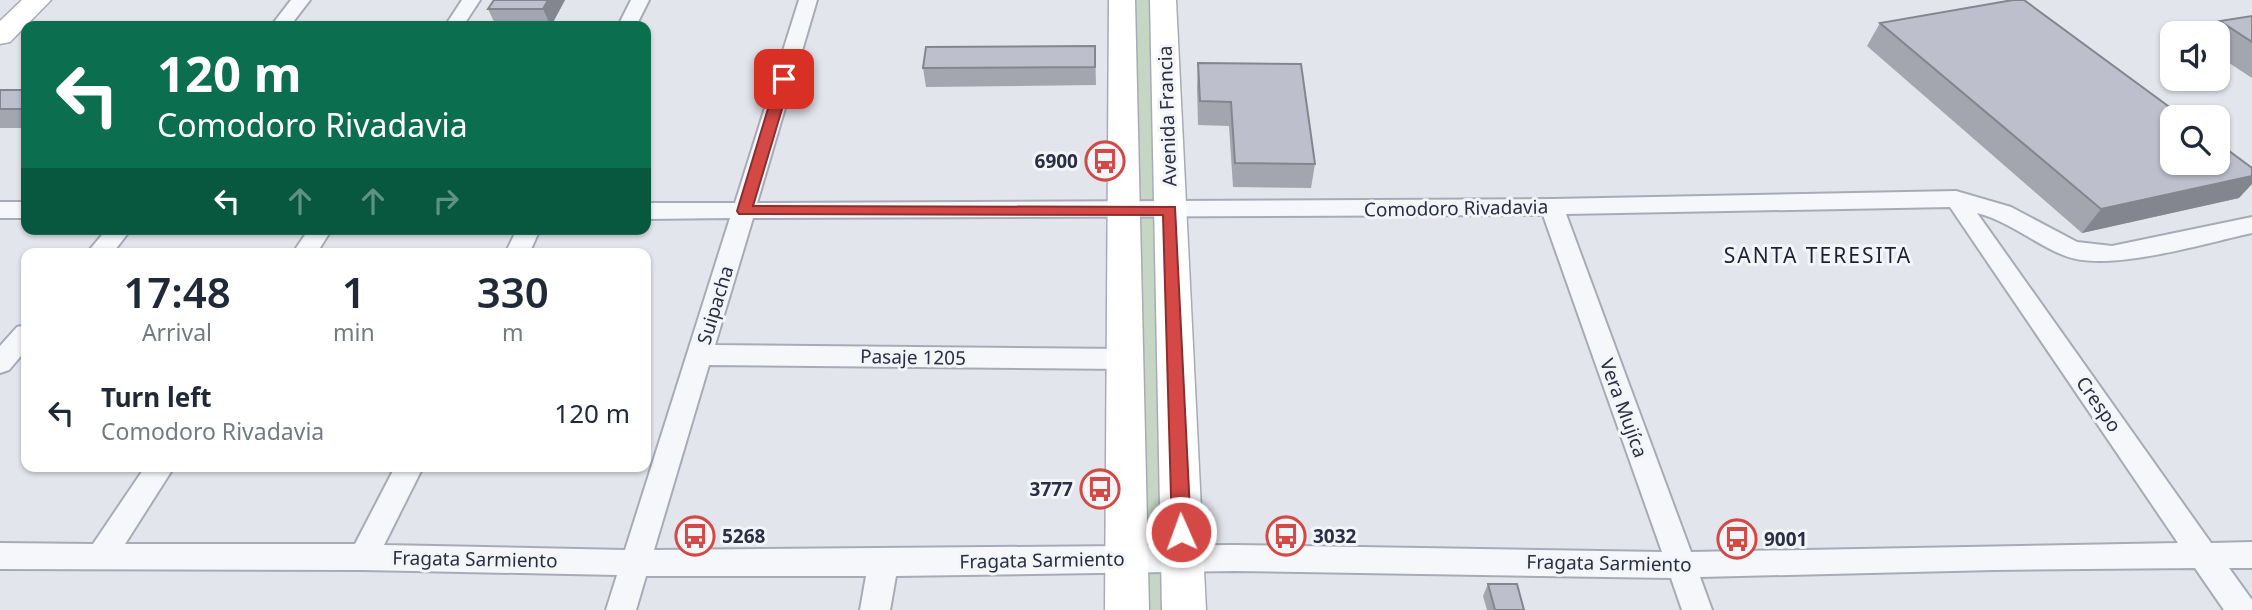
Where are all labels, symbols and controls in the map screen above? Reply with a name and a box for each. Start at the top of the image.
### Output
map controls [2160,21,2230,175]
button: sound [2160,21,2230,91]
text: 120 m [157,40,302,106]
street label: Avenida Francia [1152,45,1182,187]
icon: left [42,49,133,140]
pin [754,49,814,109]
icon: arrive [765,60,803,98]
text: Comodoro Rivadavia [157,103,468,146]
button: search [2160,105,2230,175]
bus stop icon: 6900 [1084,140,1126,182]
place label: 6900 [1035,148,1078,174]
icon: left [208,182,246,220]
icon: ahead [281,182,319,220]
icon: ahead [354,182,392,220]
icon: right [427,182,465,220]
street label: Comodoro Rivadavia [1364,193,1548,223]
district label: SANTA TERESITA [1724,241,1912,269]
street label: Suipacha [691,262,739,348]
text: 17:48 [123,263,231,320]
text: 1 [342,263,366,320]
text: 330 [477,263,549,320]
text: Arrival [142,316,212,348]
text: min [333,316,375,348]
text: m [502,316,524,348]
street label: Pasaje 1205 [860,343,966,371]
street label: Vera Mujíca [1594,355,1654,461]
street label: Crespo [2070,371,2128,437]
text: Turn left [101,379,212,415]
icon: left [42,394,80,432]
text: 120 m [554,395,630,431]
text: Comodoro Rivadavia [101,415,324,447]
bus stop icon: 3777 [1079,468,1121,510]
place label: 3777 [1030,476,1073,502]
position arrow [1144,495,1218,569]
bus stop icon: 5268 [674,515,716,557]
bus stop icon: 3032 [1265,515,1307,557]
bus stop icon: 9001 [1716,518,1758,560]
place label: 5268 [722,523,766,549]
place label: 3032 [1313,523,1357,549]
place label: 9001 [1764,526,1807,552]
street label: Fragata Sarmiento [392,545,558,573]
street label: Fragata Sarmiento [959,546,1125,574]
street label: Fragata Sarmiento [1526,549,1692,577]

